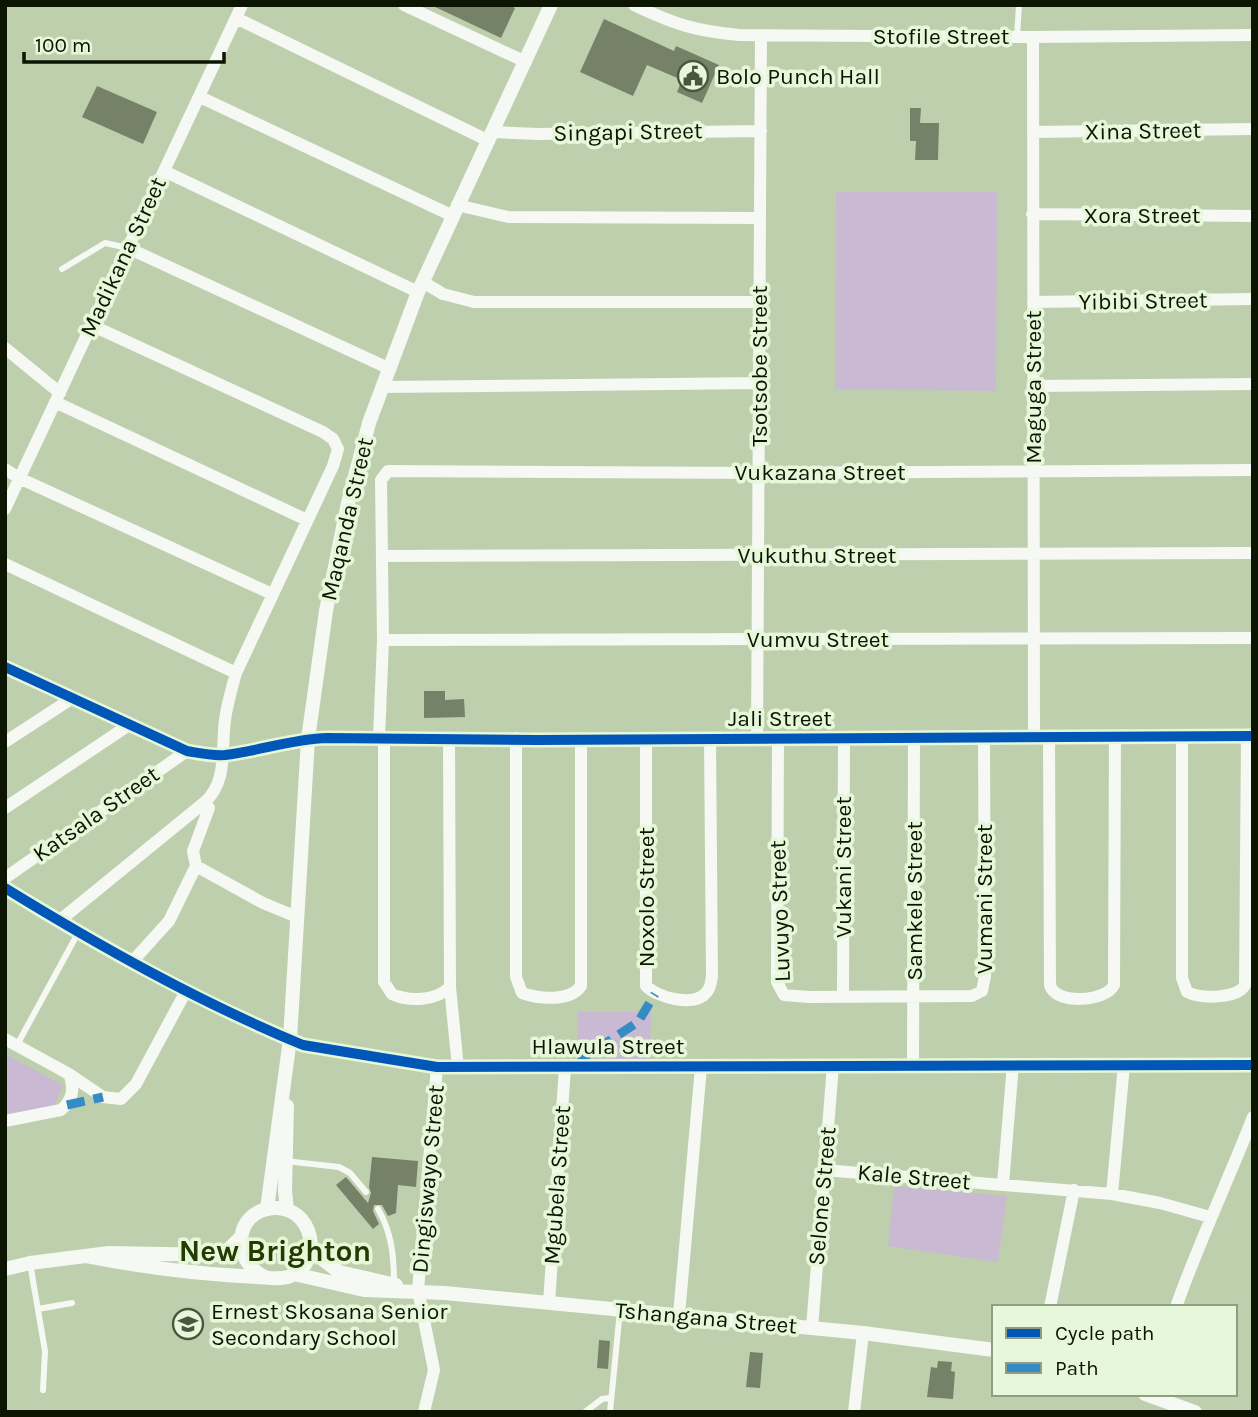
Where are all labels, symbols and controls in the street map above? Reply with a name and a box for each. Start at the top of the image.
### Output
scale bar [24,21,224,65]
street label: Stofile Street [873,23,1010,50]
text: 100 m [35,33,92,57]
public building icon: Bolo Punch Hall [676,59,710,93]
place label: Bolo Punch Hall [716,63,880,90]
street label: Xina Street [1084,116,1202,146]
street label: Singapi Street [553,117,703,147]
street label: Madikana Street [74,172,172,341]
street label: Xora Street [1084,202,1201,229]
street label: Tsotsobe Street [746,285,773,447]
street label: Yibibi Street [1078,286,1208,316]
street label: Maguga Street [1020,310,1047,464]
street label: Maqanda Street [315,434,379,603]
street label: Vukazana Street [734,459,906,486]
street label: Vukuthu Street [738,542,897,569]
street label: Vumvu Street [747,626,890,653]
street label: Jali Street [728,705,832,732]
street label: Katsala Street [28,760,165,867]
street label: Vukani Street [830,796,857,938]
street label: Samkele Street [901,821,928,981]
street label: Vumani Street [971,823,998,974]
street label: Noxolo Street [633,827,660,967]
street label: Luvuyo Street [764,839,796,982]
street label: Hlawula Street [532,1033,685,1060]
street label: Dingiswayo Street [406,1083,450,1274]
street label: Mgubela Street [538,1104,576,1266]
street label: Selone Street [802,1125,842,1266]
street label: Kale Street [856,1159,972,1195]
district label: New Brighton [179,1233,371,1269]
street label: Tshangana Street [614,1297,798,1339]
place label: Ernest Skosana Senior Secondary School [211,1298,448,1351]
legend [992,1305,1237,1396]
school or university icon: Ernest Skosana Senior Secondary School [171,1307,205,1341]
text: Cycle path [1055,1321,1155,1345]
text: Path [1055,1356,1099,1380]

